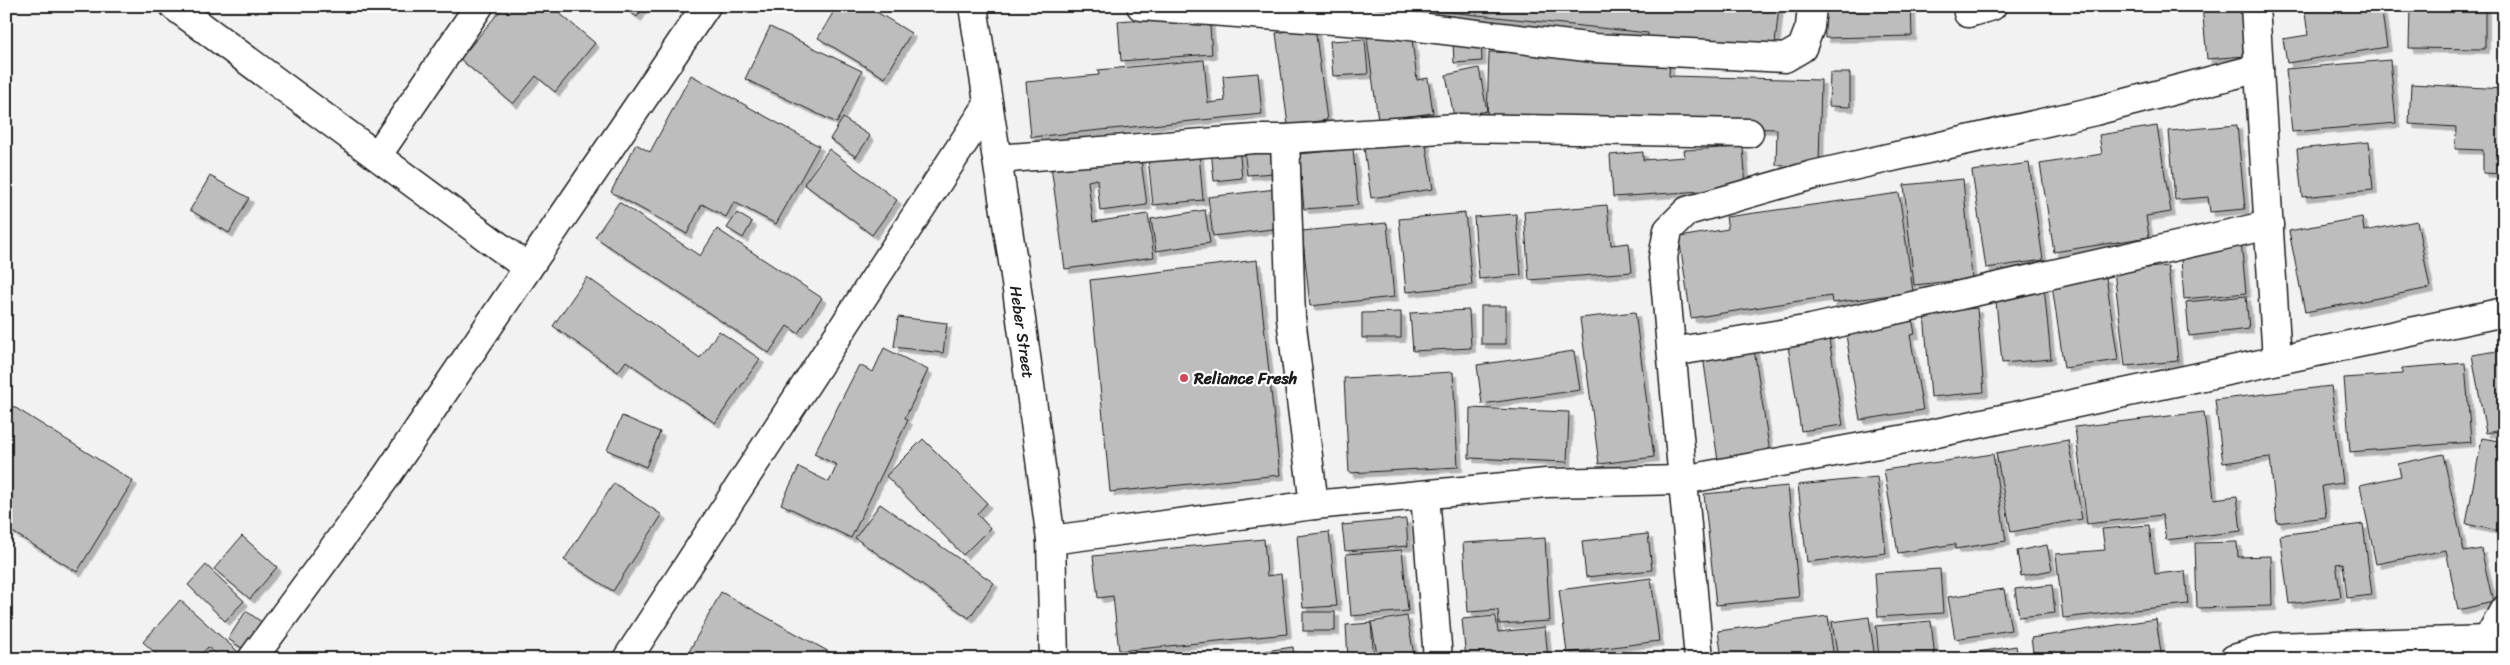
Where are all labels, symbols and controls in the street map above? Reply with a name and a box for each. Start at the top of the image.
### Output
street label: Heber Street [1001,284,1043,380]
place label: Reliance Fresh [1193,364,1298,393]
marker: Reliance Fresh [1178,372,1190,384]

